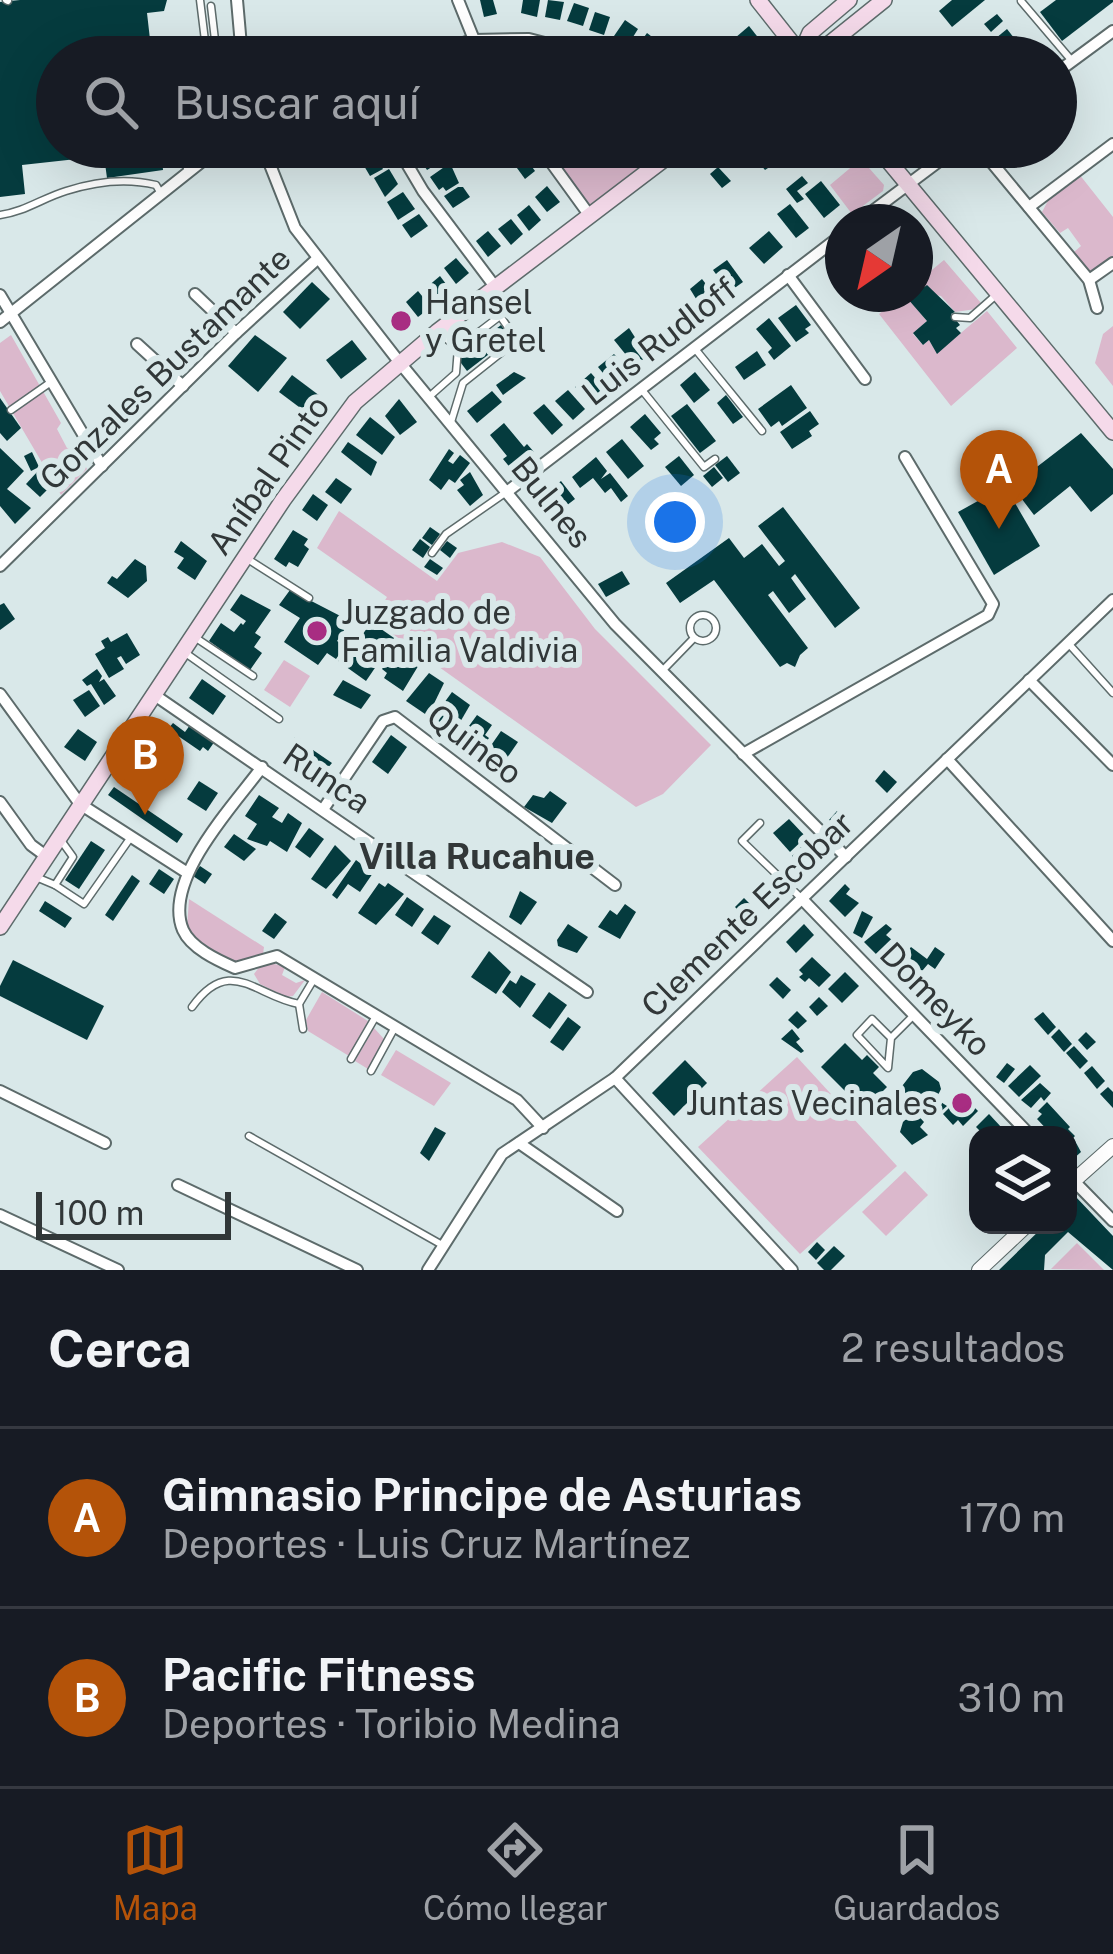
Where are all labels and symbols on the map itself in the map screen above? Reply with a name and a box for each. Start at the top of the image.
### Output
north arrow [825,204,933,312]
street label: Gonzales Bustamante [32,239,298,497]
street label: Luis Rudloff [574,269,744,413]
place label: Hansel y Gretel [425,283,546,359]
marker: Hansel y Gretel [388,308,414,334]
street label: Aníbal Pinto [199,388,337,562]
pin: A [960,430,1038,529]
street label: Bulnes [504,449,600,555]
your location [645,492,705,552]
place label: Juzgado de Familia Valdivia [341,593,578,669]
marker: Juzgado de Familia Valdivia [304,618,330,644]
street label: Quineo [420,696,530,792]
pin: B [106,716,184,815]
street label: Runca [276,735,378,821]
street label: Clemente Escobar [633,803,861,1025]
district label: Villa Rucahue [359,835,595,877]
street label: Domeyko [873,934,999,1064]
place label: Juntas Vecinales [686,1084,938,1122]
marker: Juntas Vecinales [949,1090,975,1116]
scale bar [36,1186,231,1239]

